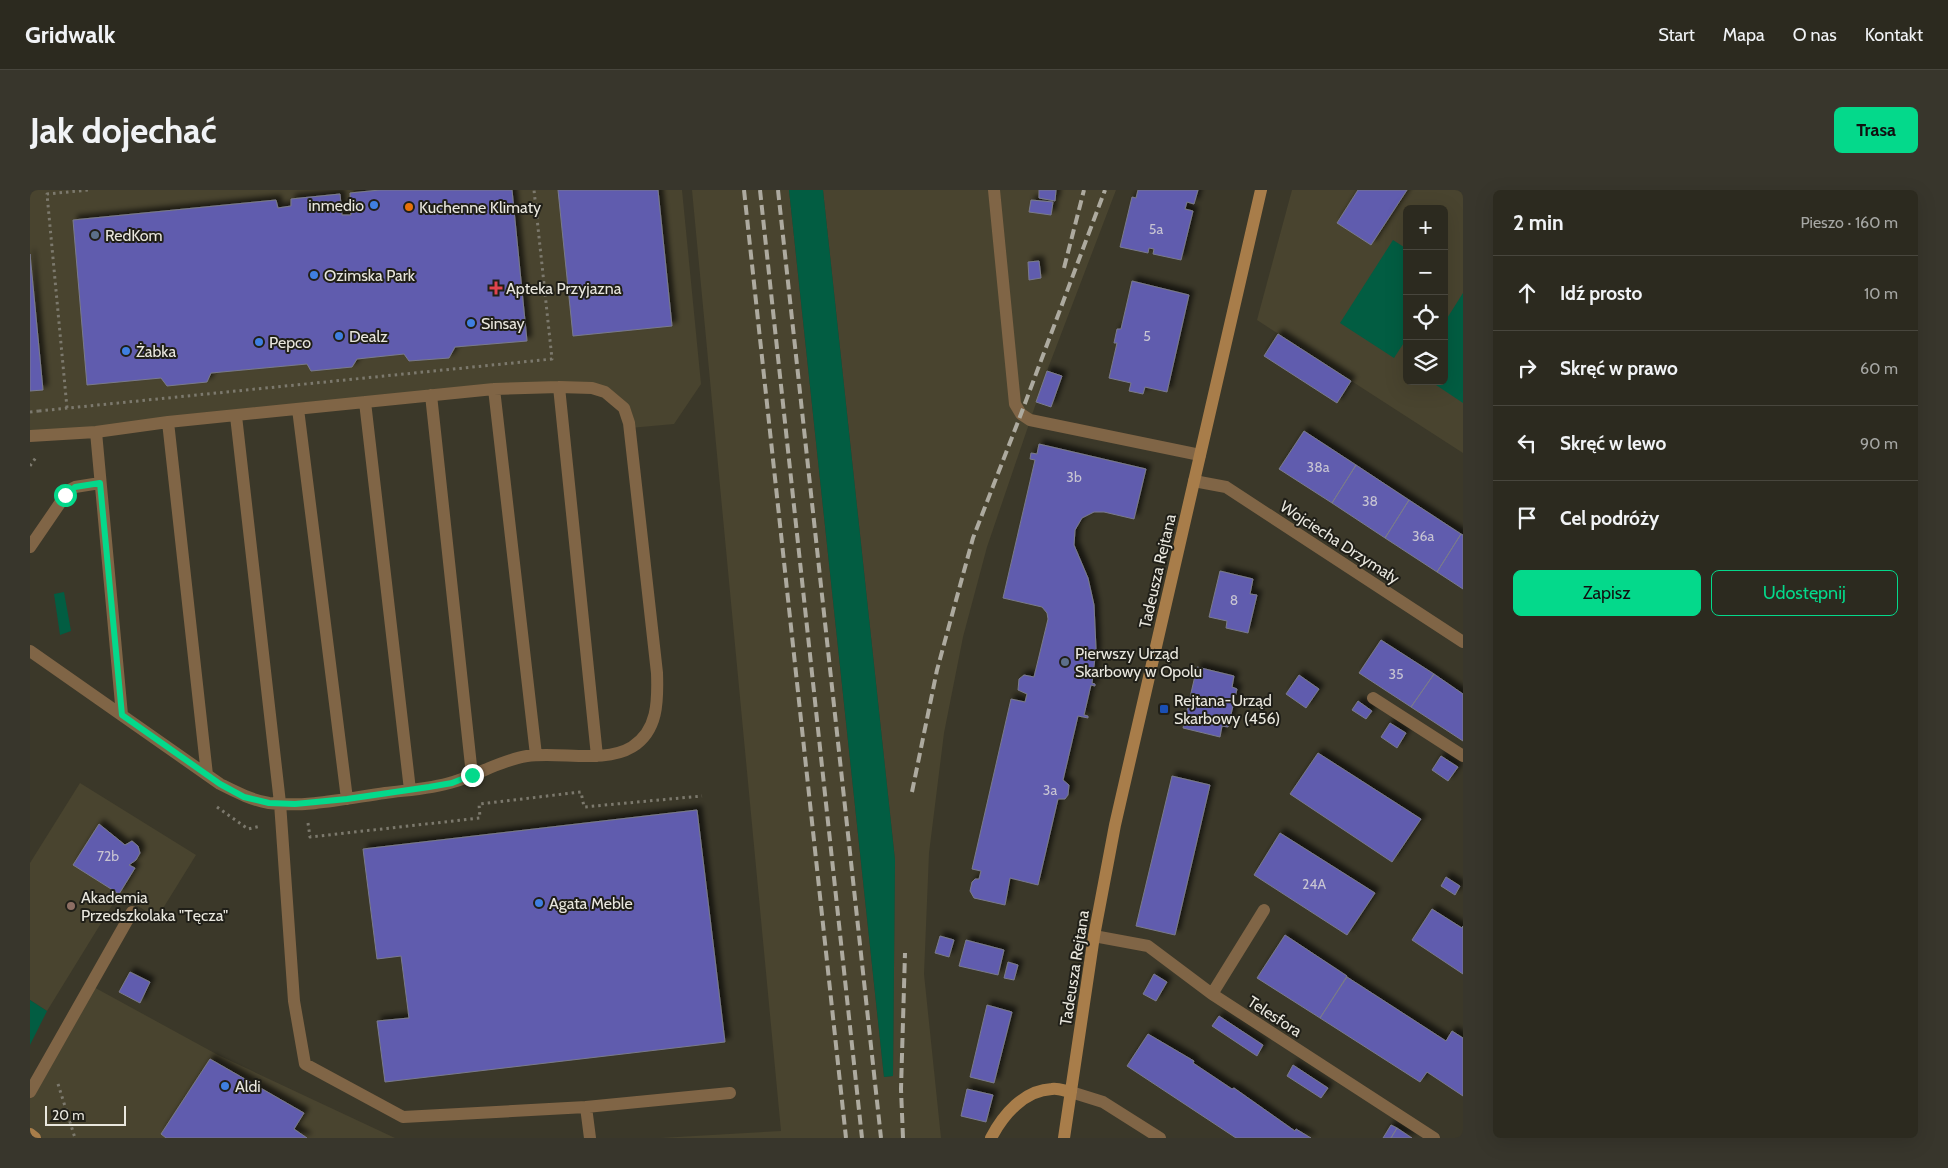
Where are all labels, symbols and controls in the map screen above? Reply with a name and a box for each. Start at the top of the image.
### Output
text: Gridwalk [25,20,115,49]
text: Start [1658,24,1695,46]
text: Mapa [1723,24,1765,46]
text: O nas [1793,24,1837,46]
text: Kontakt [1865,24,1923,46]
button: Trasa [1834,107,1918,153]
text: Jak dojechać [30,109,217,152]
place label: inmedio [308,196,364,215]
place label: Kuchenne Klimaty [419,198,541,217]
marker: inmedio [368,199,380,211]
marker: Kuchenne Klimaty [403,201,415,213]
map controls [1403,205,1448,385]
button: + [1403,205,1448,250]
text: 2 min [1513,210,1564,235]
text: Pieszo · 160 m [1800,213,1898,232]
house number: 5a [1149,220,1163,238]
place label: RedKom [105,226,163,245]
marker: RedKom [89,229,101,241]
button: − [1403,250,1448,295]
place label: Ozimska Park [324,266,416,285]
marker: Ozimska Park [308,269,320,281]
place label: Apteka Przyjazna [506,279,622,298]
icon: ahead [1513,279,1541,307]
marker: Apteka Przyjazna [490,282,502,294]
text: Idź prosto [1560,282,1642,305]
text: 10 m [1864,284,1898,303]
button: locate [1403,295,1448,340]
place label: Sinsay [481,314,525,333]
marker: Sinsay [465,317,477,329]
place label: Dealz [349,327,388,346]
house number: 5 [1143,327,1151,345]
marker: Dealz [333,330,345,342]
place label: Pepco [269,333,311,352]
marker: Pepco [253,336,265,348]
button: layers [1403,340,1448,385]
place label: Żabka [136,342,176,361]
marker: Żabka [120,345,132,357]
icon: right [1513,354,1541,382]
text: Skręć w prawo [1560,357,1678,380]
text: 60 m [1860,359,1898,378]
icon: left [1513,429,1541,457]
text: Skręć w lewo [1560,432,1666,455]
text: 90 m [1860,434,1898,453]
house number: 38a [1307,458,1330,476]
house number: 3b [1066,468,1082,486]
route start [54,484,77,507]
house number: 38 [1362,492,1378,510]
street label: Wojciecha Drzymały [1276,497,1403,588]
icon: arrive [1513,504,1541,532]
text: Cel podróży [1560,507,1659,530]
street label: Tadeusza Rejtana [1135,512,1180,630]
house number: 36a [1412,527,1434,545]
button: Zapisz [1513,570,1701,616]
button: Udostępnij [1711,570,1898,616]
house number: 8 [1230,591,1238,609]
place label: Pierwszy Urząd Skarbowy w Opolu [1075,644,1202,681]
marker: Pierwszy Urząd Skarbowy w Opolu [1059,656,1071,668]
house number: 35 [1388,665,1404,683]
place label: Rejtana-Urząd Skarbowy (456) [1174,691,1280,728]
marker: Rejtana-Urząd Skarbowy (456) [1158,703,1170,715]
route end [461,764,484,787]
house number: 3a [1043,781,1057,799]
house number: 72b [97,847,119,865]
house number: 24A [1302,875,1326,893]
place label: Akademia Przedszkolaka "Tęcza" [81,888,228,925]
place label: Agata Meble [549,894,633,913]
marker: Agata Meble [533,897,545,909]
marker: Akademia Przedszkolaka "Tęcza" [65,900,77,912]
street label: Tadeusza Rejtana [1056,909,1093,1027]
street label: Telesfora [1244,992,1306,1041]
place label: Aldi [235,1077,261,1096]
marker: Aldi [219,1080,231,1092]
scale bar [45,1103,126,1126]
text: 20 m [52,1106,85,1124]

